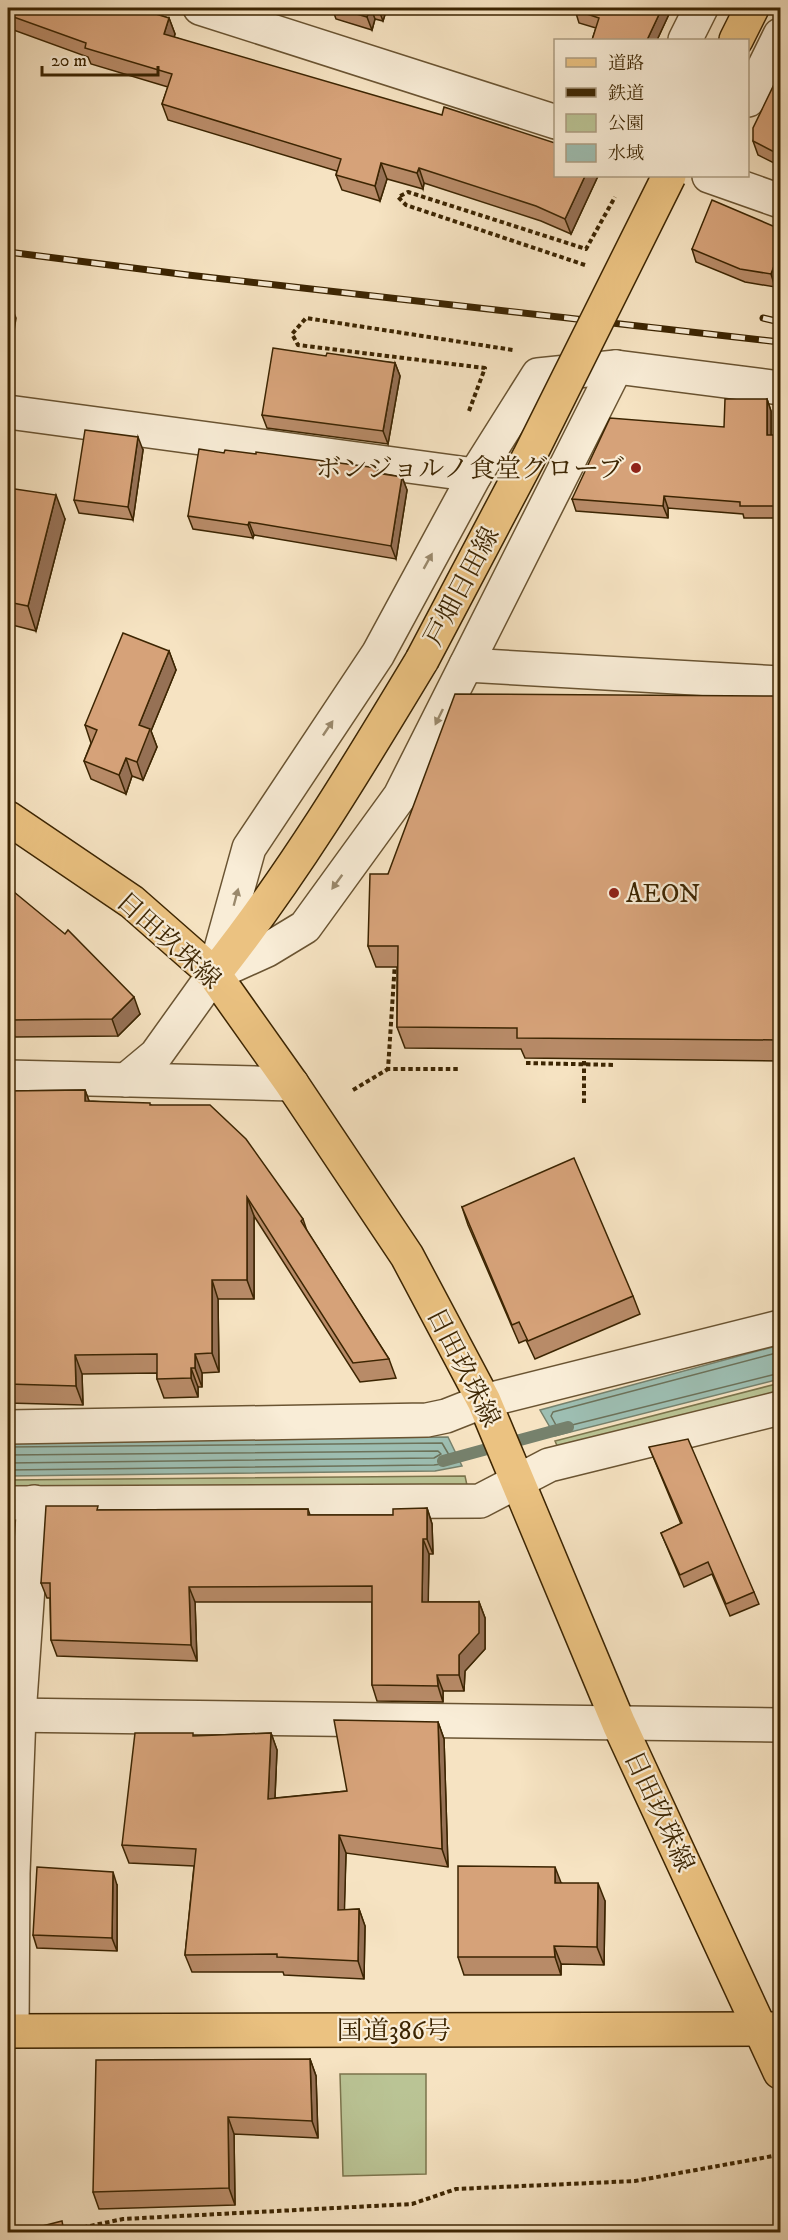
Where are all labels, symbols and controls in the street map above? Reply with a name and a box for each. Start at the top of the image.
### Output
scale bar [42,39,158,77]
legend [554,39,749,177]
text: 20 m [51,50,87,72]
text: 道路 [608,53,644,75]
text: 鉄道 [608,83,644,105]
text: 公園 [608,113,644,135]
text: 水域 [608,143,644,165]
place label: ボンジョルノ食堂グローブ [316,453,624,486]
marker: ボンジョルノ食堂グローブ [629,461,643,475]
street label: 戸畑日田線 [417,522,507,652]
one-way arrow [423,552,433,569]
one-way arrow [435,708,445,726]
one-way arrow [323,720,334,736]
one-way arrow [331,874,343,890]
place label: AEON [626,878,700,911]
street label: 日田玖珠線 [109,885,227,997]
marker: AEON [607,886,621,900]
one-way arrow [231,888,241,907]
street label: 日田玖珠線 [418,1302,507,1433]
street label: 日田玖珠線 [616,1746,701,1878]
street label: 国道386号 [337,2015,451,2048]

